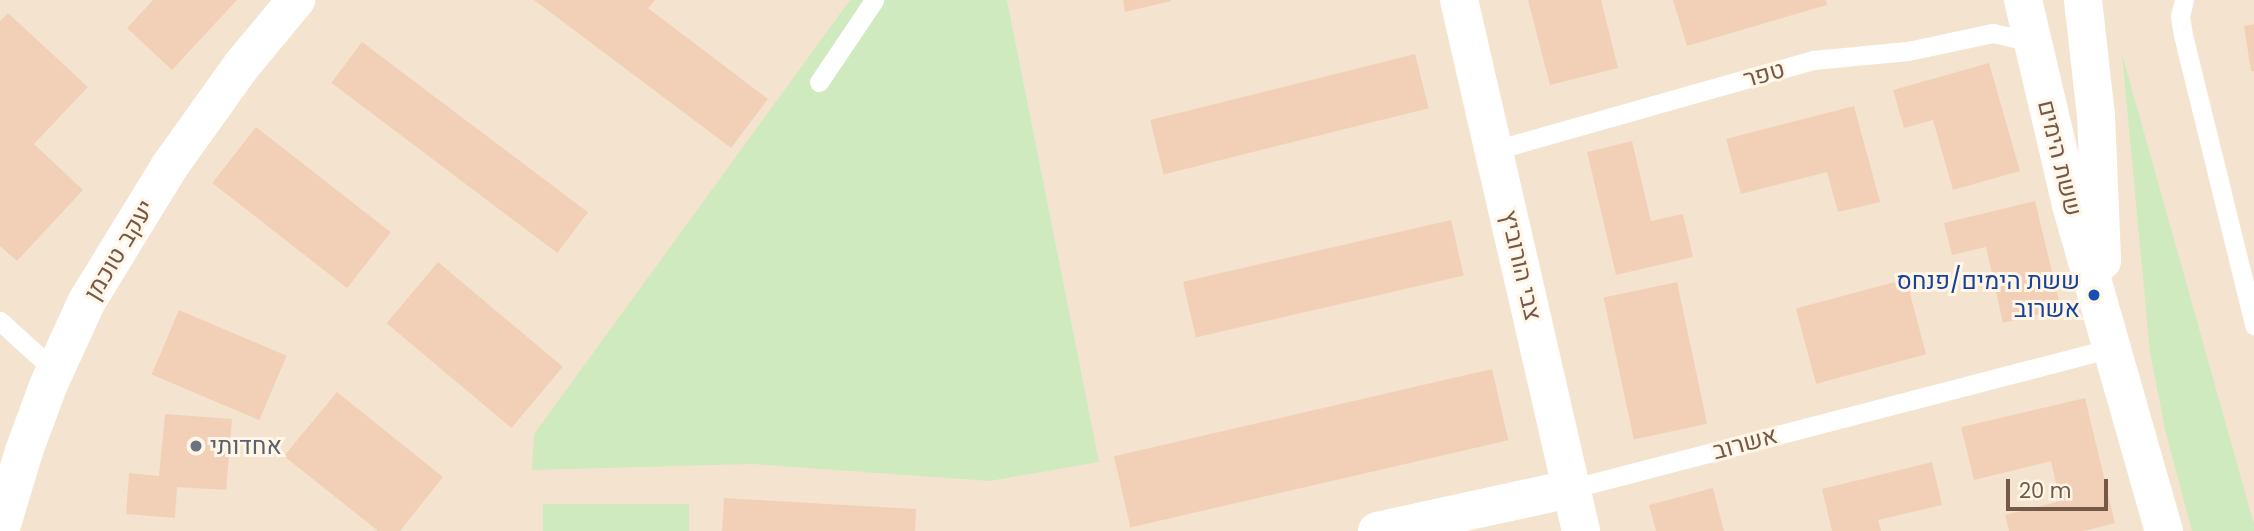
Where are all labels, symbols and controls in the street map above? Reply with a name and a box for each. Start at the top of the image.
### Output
street label: טפר [1740,54,1788,94]
street label: ששת הימים [2032,97,2088,219]
street label: יעקב טוכמן [78,195,160,305]
street label: צבי הורוביץ [1494,207,1548,323]
place label: ששת הימים/פנחס אשרוב [1896,267,2080,323]
marker: ששת הימים/פנחס אשרוב [2086,287,2102,303]
street label: אשרוב [1709,421,1781,465]
place label: אחדותי [210,432,282,460]
marker: אחדותי [188,438,204,454]
scale bar [2009,464,2110,508]
text: 20 m [2019,476,2072,505]

